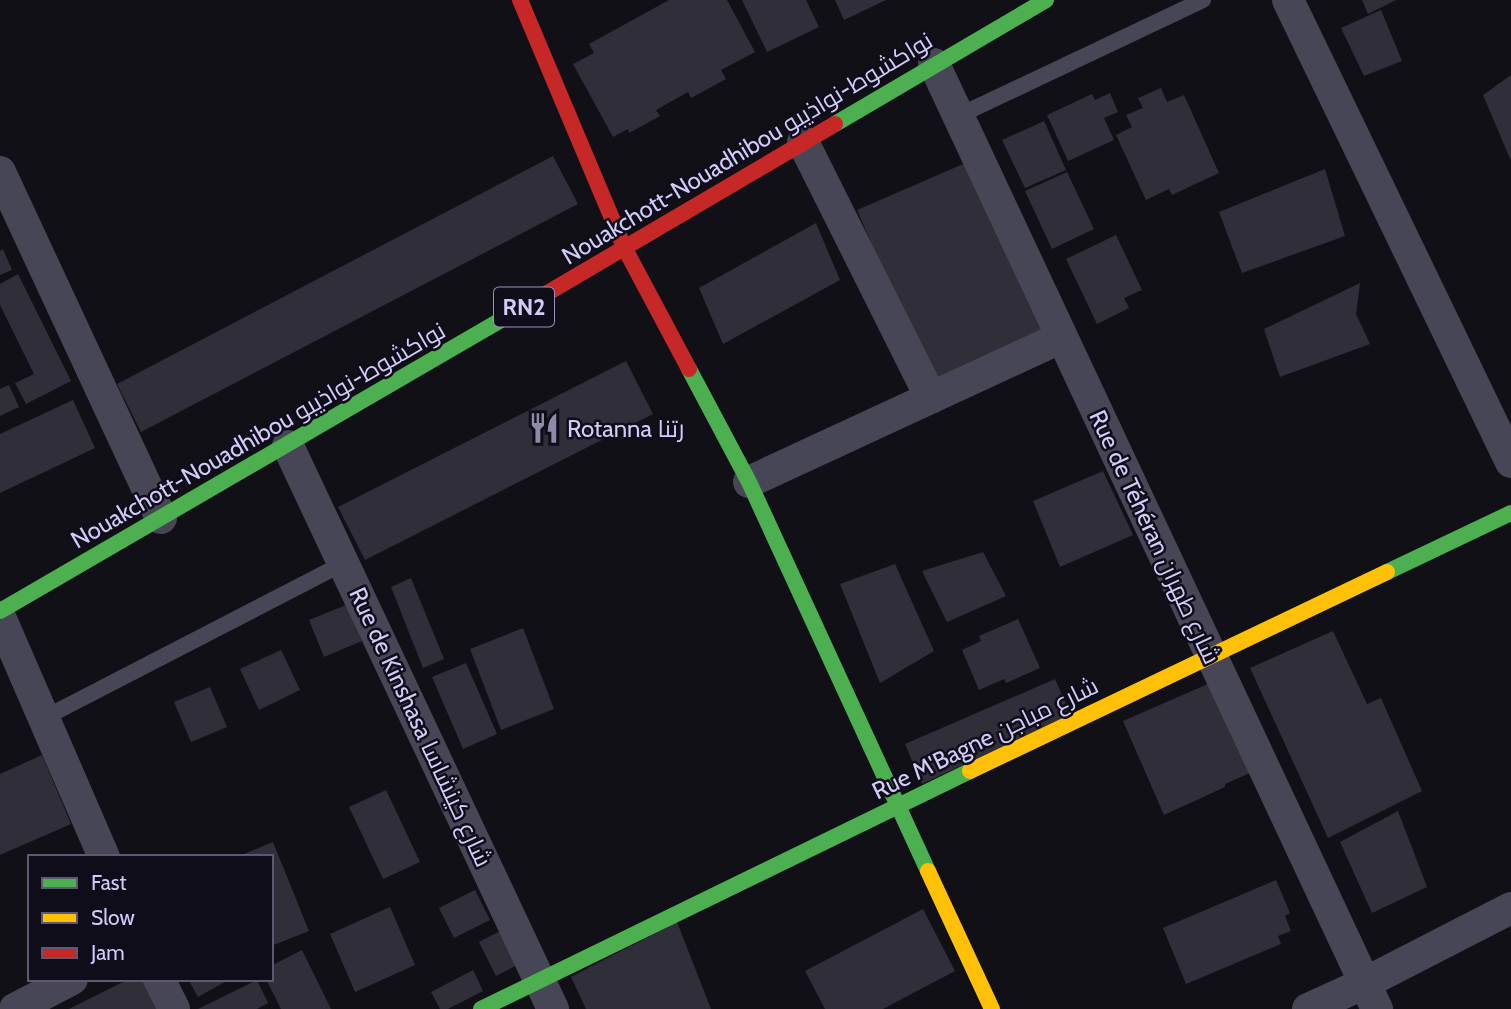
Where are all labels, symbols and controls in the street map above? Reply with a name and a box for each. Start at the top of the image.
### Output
street label: Nouakchott-Nouadhibou نواكشوط-نواذيبو [556,25,938,271]
road number: RN2 [494,288,554,326]
street label: Nouakchott-Nouadhibou نواكشوط-نواذيبو [66,316,450,554]
street label: Rue de Téhéran شارع طهران [1082,405,1227,669]
restaurant icon: Rotanna رتنا [527,411,561,445]
place label: Rotanna رتنا [567,414,684,443]
street label: Rue de Kinshasa شارع كينشاسا [342,583,499,872]
street label: Rue M'Bagne شارع مباجن [867,671,1104,807]
legend [28,855,273,981]
text: Fast [91,870,127,895]
text: Slow [91,905,135,930]
text: Jam [90,940,125,965]

